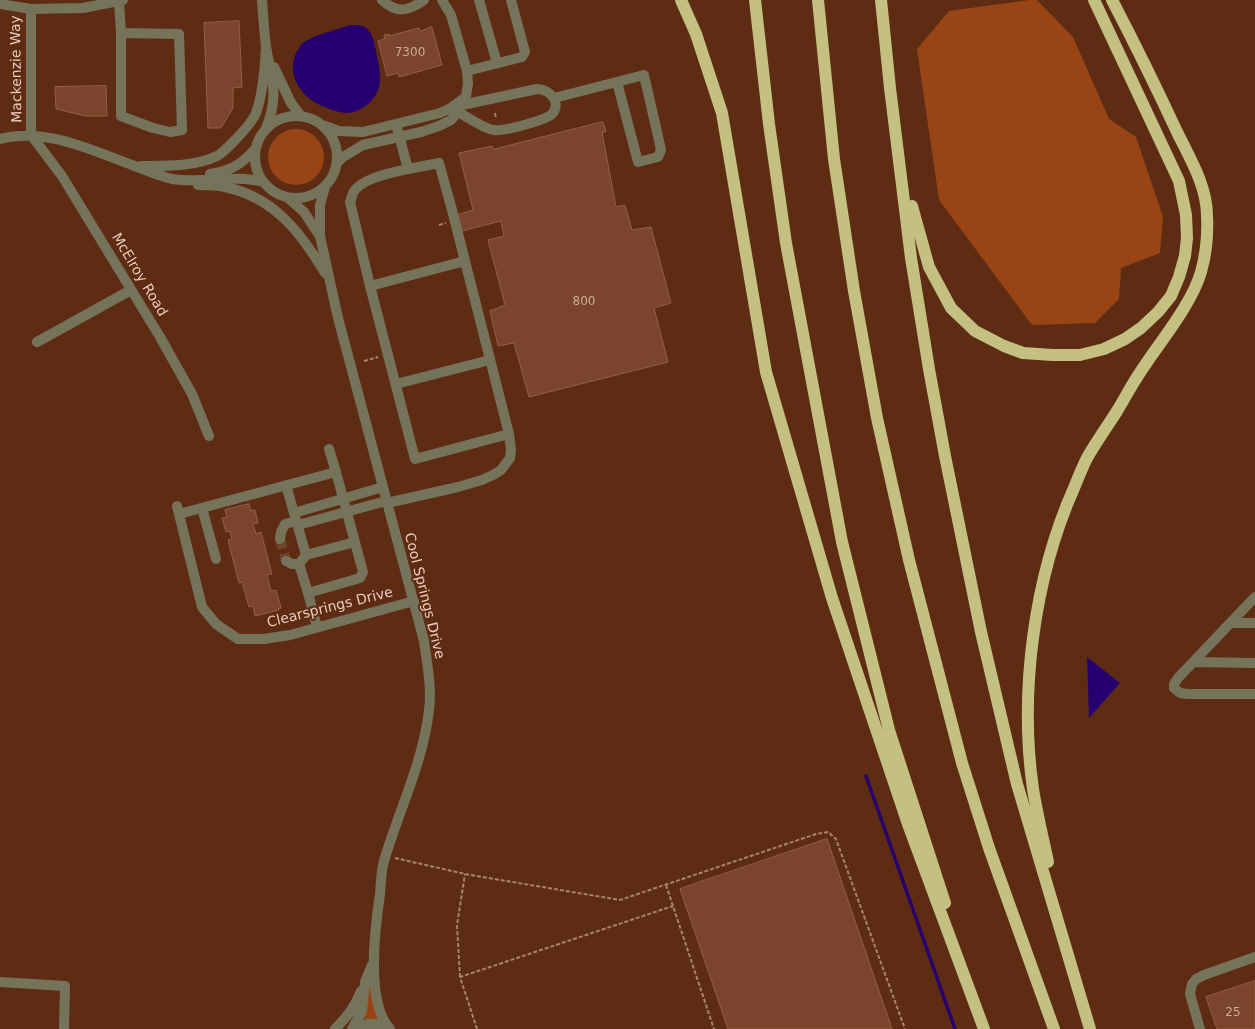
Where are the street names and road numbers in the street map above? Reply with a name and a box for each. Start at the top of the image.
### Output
street label: Mackenzie Way [8,15,26,123]
street label: McElroy Road [107,230,171,320]
street label: Cool Springs Drive [400,531,448,661]
street label: Clearsprings Drive [265,584,395,632]

